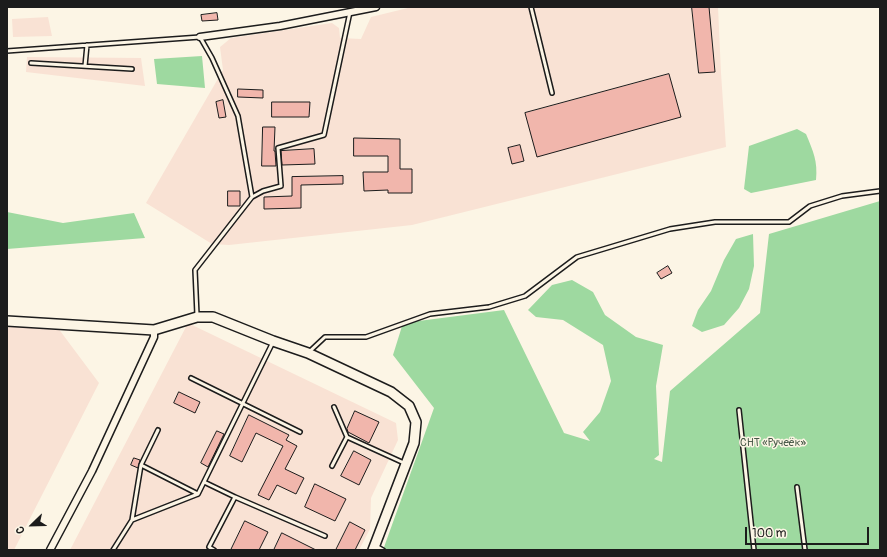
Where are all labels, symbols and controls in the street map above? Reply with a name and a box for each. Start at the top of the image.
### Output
park label: СНТ «Ручеёк» [740,436,806,450]
north arrow [12,505,52,545]
scale bar [747,519,871,545]
text: С [13,524,28,536]
text: 100 m [752,526,786,541]

